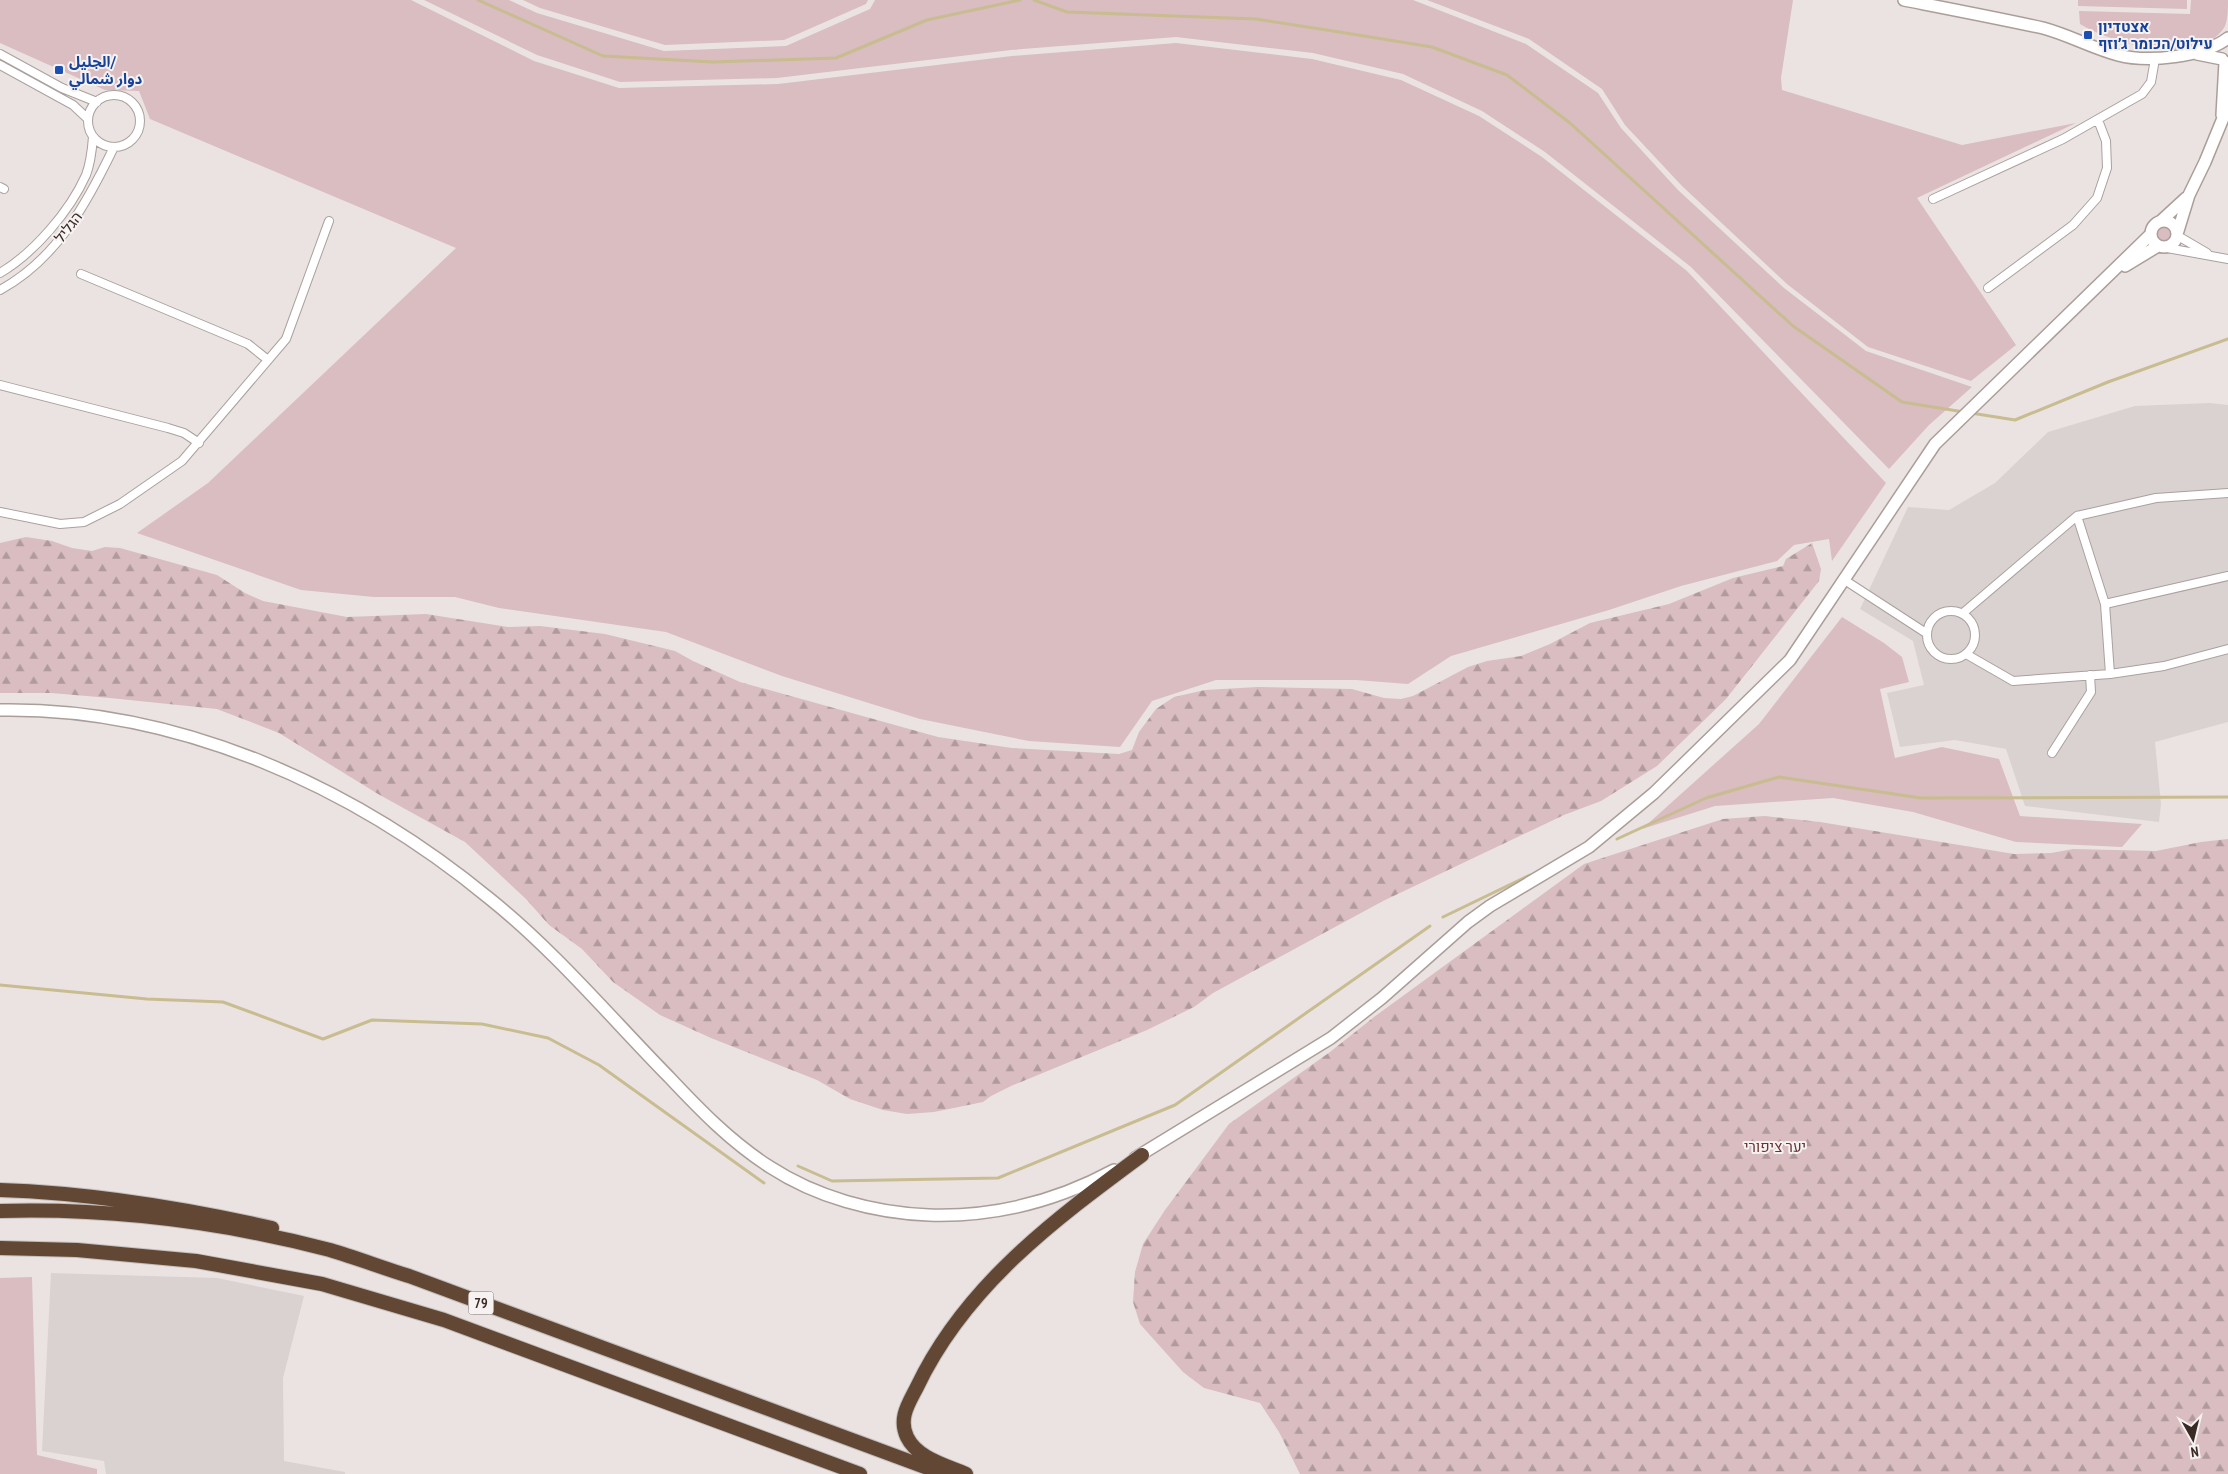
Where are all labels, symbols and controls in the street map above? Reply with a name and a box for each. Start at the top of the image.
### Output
place label: אצטדיון עילוט/הכומר ג׳וזף [2098,17,2213,53]
marker: אצטדיון עילוט/הכומר ג׳וזף [2082,29,2094,41]
place label: الجليل/ دوار شمالي [69,52,143,90]
marker: الجليل/ دوار شمالي [53,64,65,76]
street label: הגליל [50,208,86,246]
park label: יער ציפורי [1744,1137,1806,1156]
road number: 79 [468,1292,494,1315]
north arrow [2168,1414,2218,1464]
text: N [2190,1442,2200,1461]

